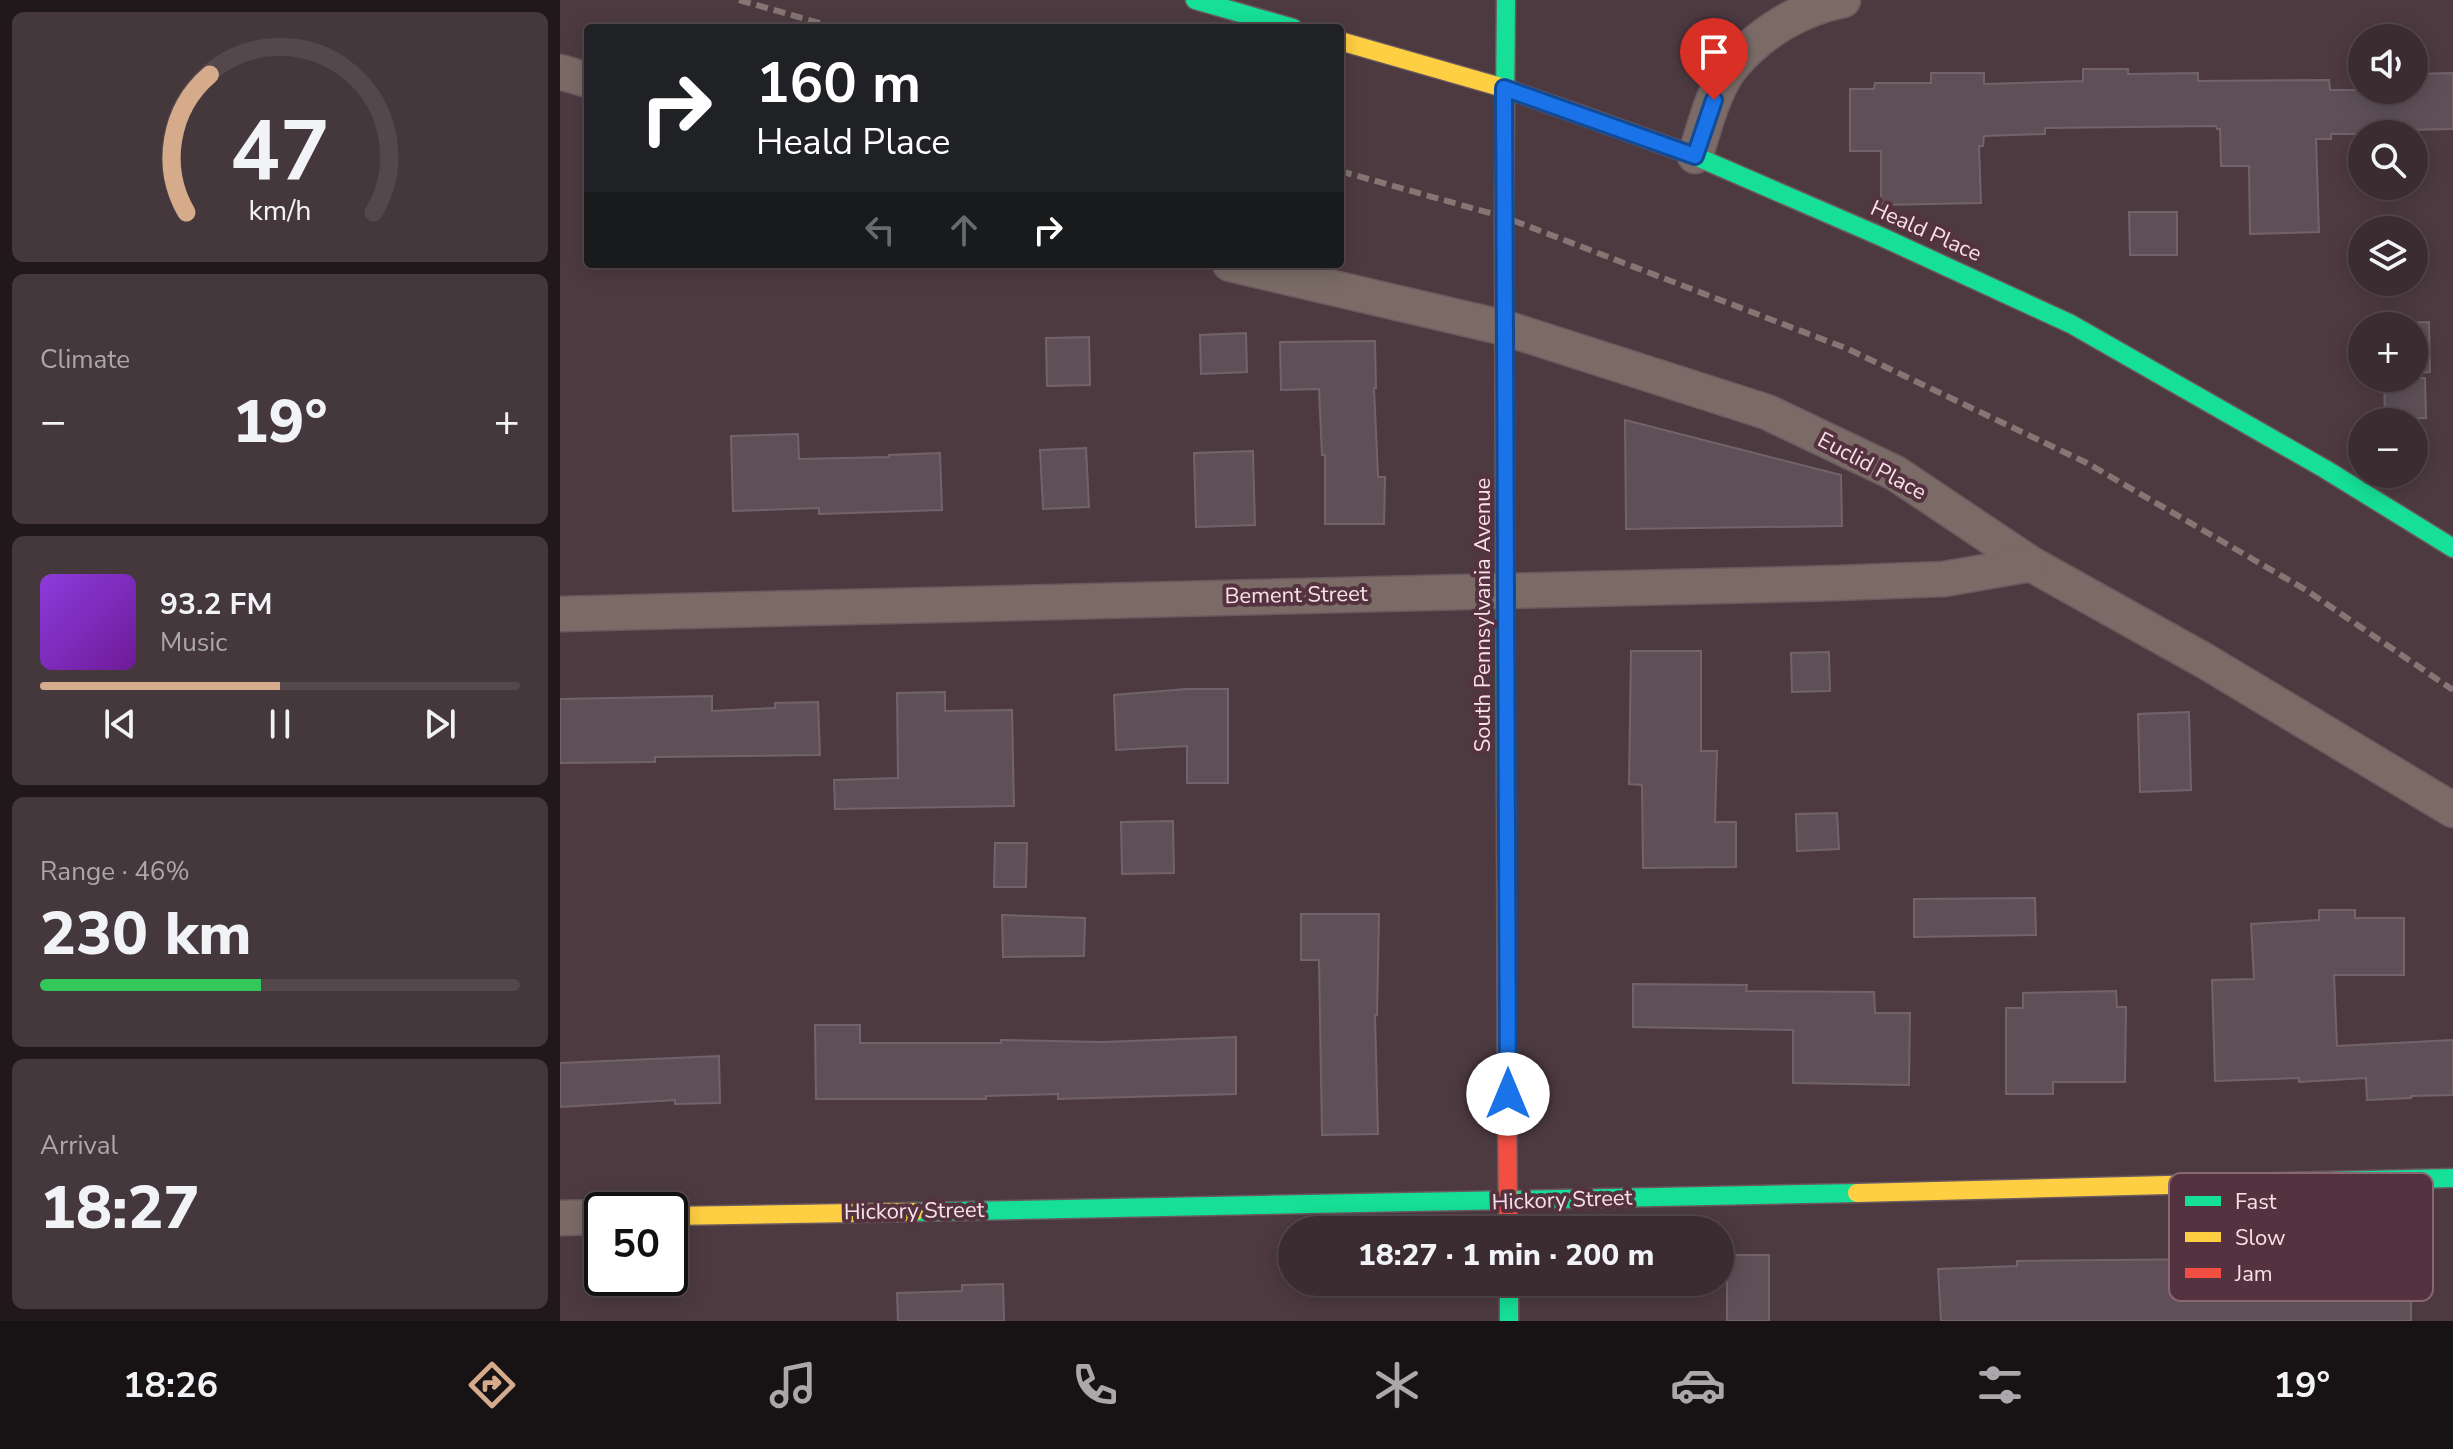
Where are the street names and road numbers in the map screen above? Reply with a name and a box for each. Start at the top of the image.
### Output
street label: Heald Place [1866,193,1986,269]
street label: Euclid Place [1812,425,1932,507]
street label: South Pennsylvania Avenue [1468,478,1498,752]
street label: Bement Street [1224,579,1368,611]
street label: Hickory Street [1491,1183,1633,1217]
street label: Hickory Street [843,1195,985,1227]

